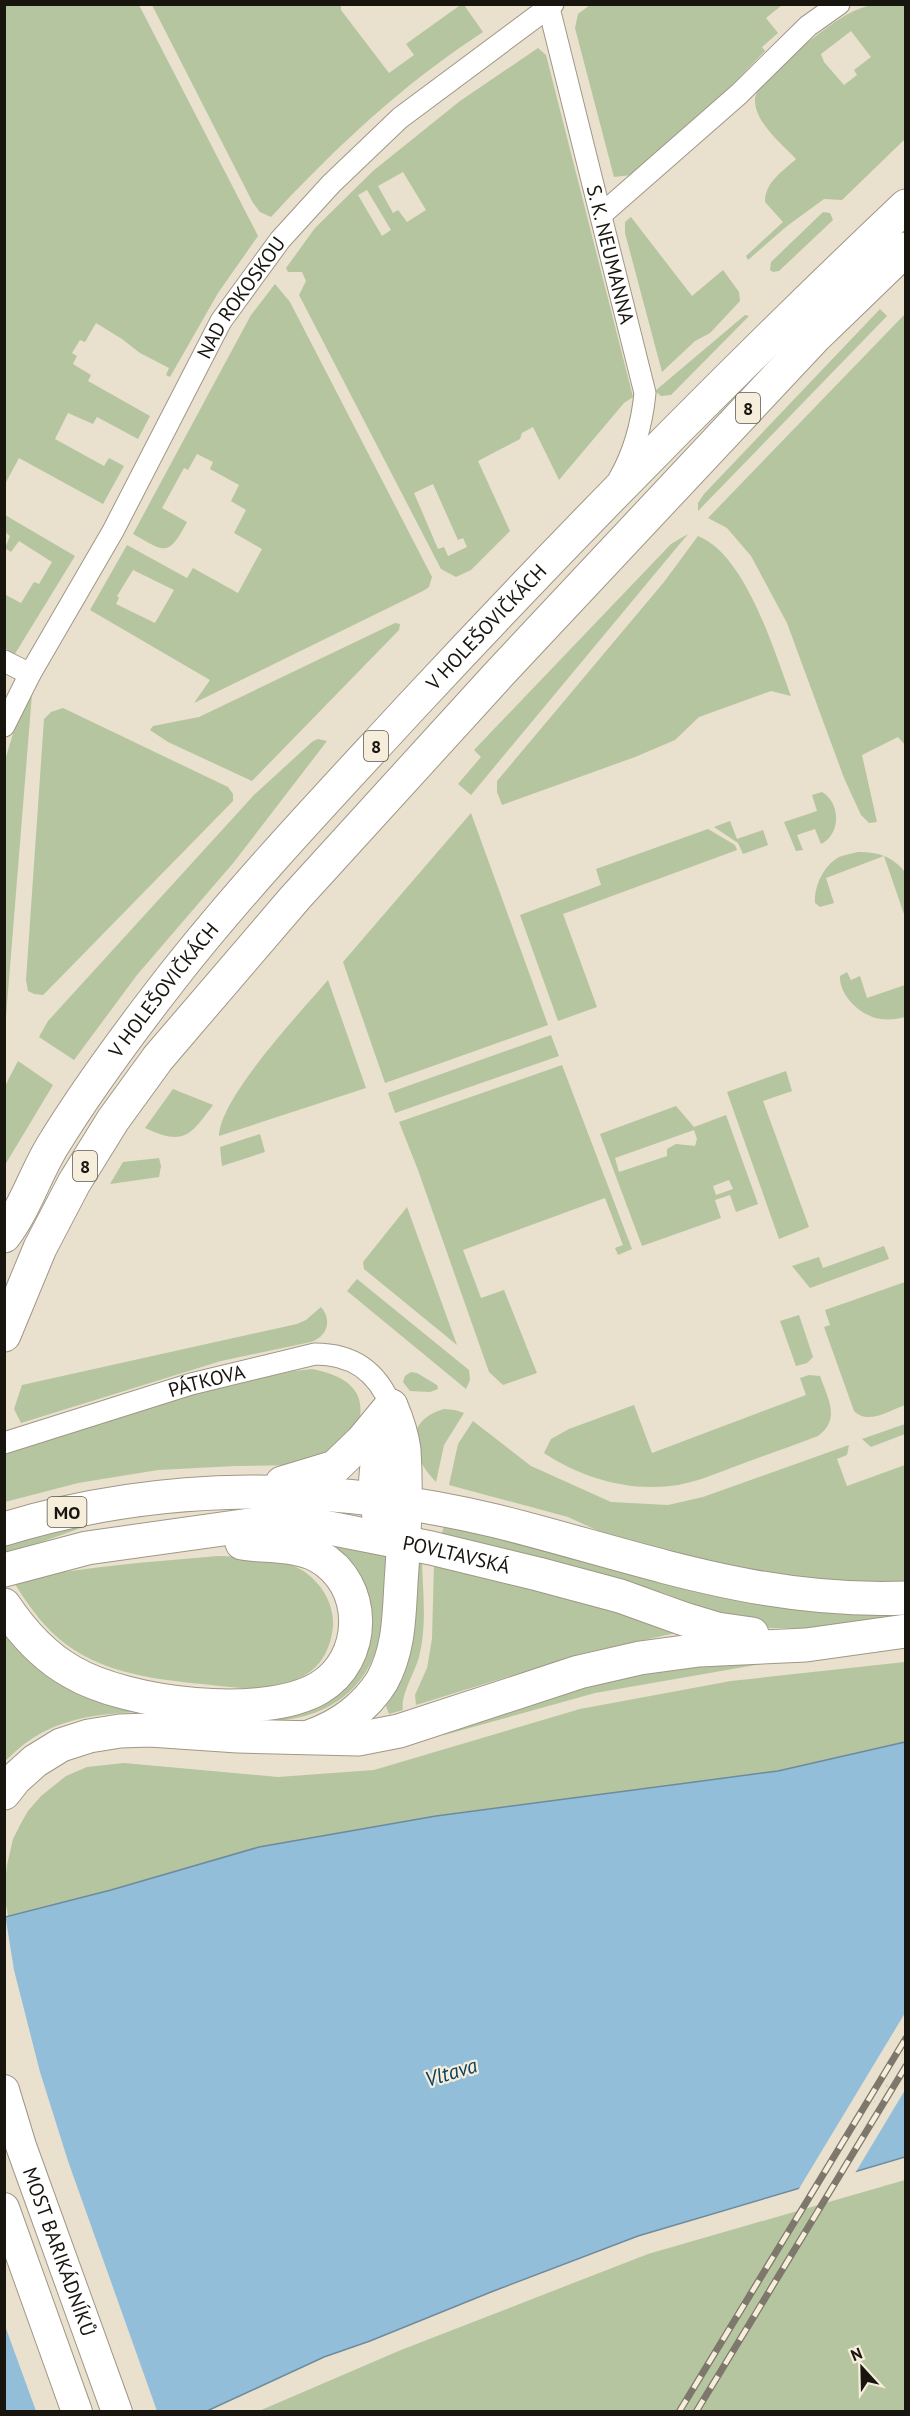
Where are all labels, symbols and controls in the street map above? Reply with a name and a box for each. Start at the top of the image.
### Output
street label: S. K. NEUMANNA [581,182,640,327]
street label: NAD ROKOSKOU [191,231,291,363]
road number: 8 [736,393,760,423]
street label: V HOLEŠOVIČKÁCH [420,558,552,696]
road number: 8 [364,731,388,761]
street label: V HOLEŠOVIČKÁCH [102,917,224,1064]
road number: 8 [73,1151,97,1181]
street label: PÁTKOVA [165,1358,248,1403]
road number: MO [48,1497,86,1527]
street label: POVLTAVSKÁ [401,1530,513,1580]
water label: Vltava [422,2051,481,2093]
street label: MOST BARIKÁDNÍKŮ [17,2164,102,2340]
north arrow [832,2338,892,2398]
text: N [848,2343,865,2365]

